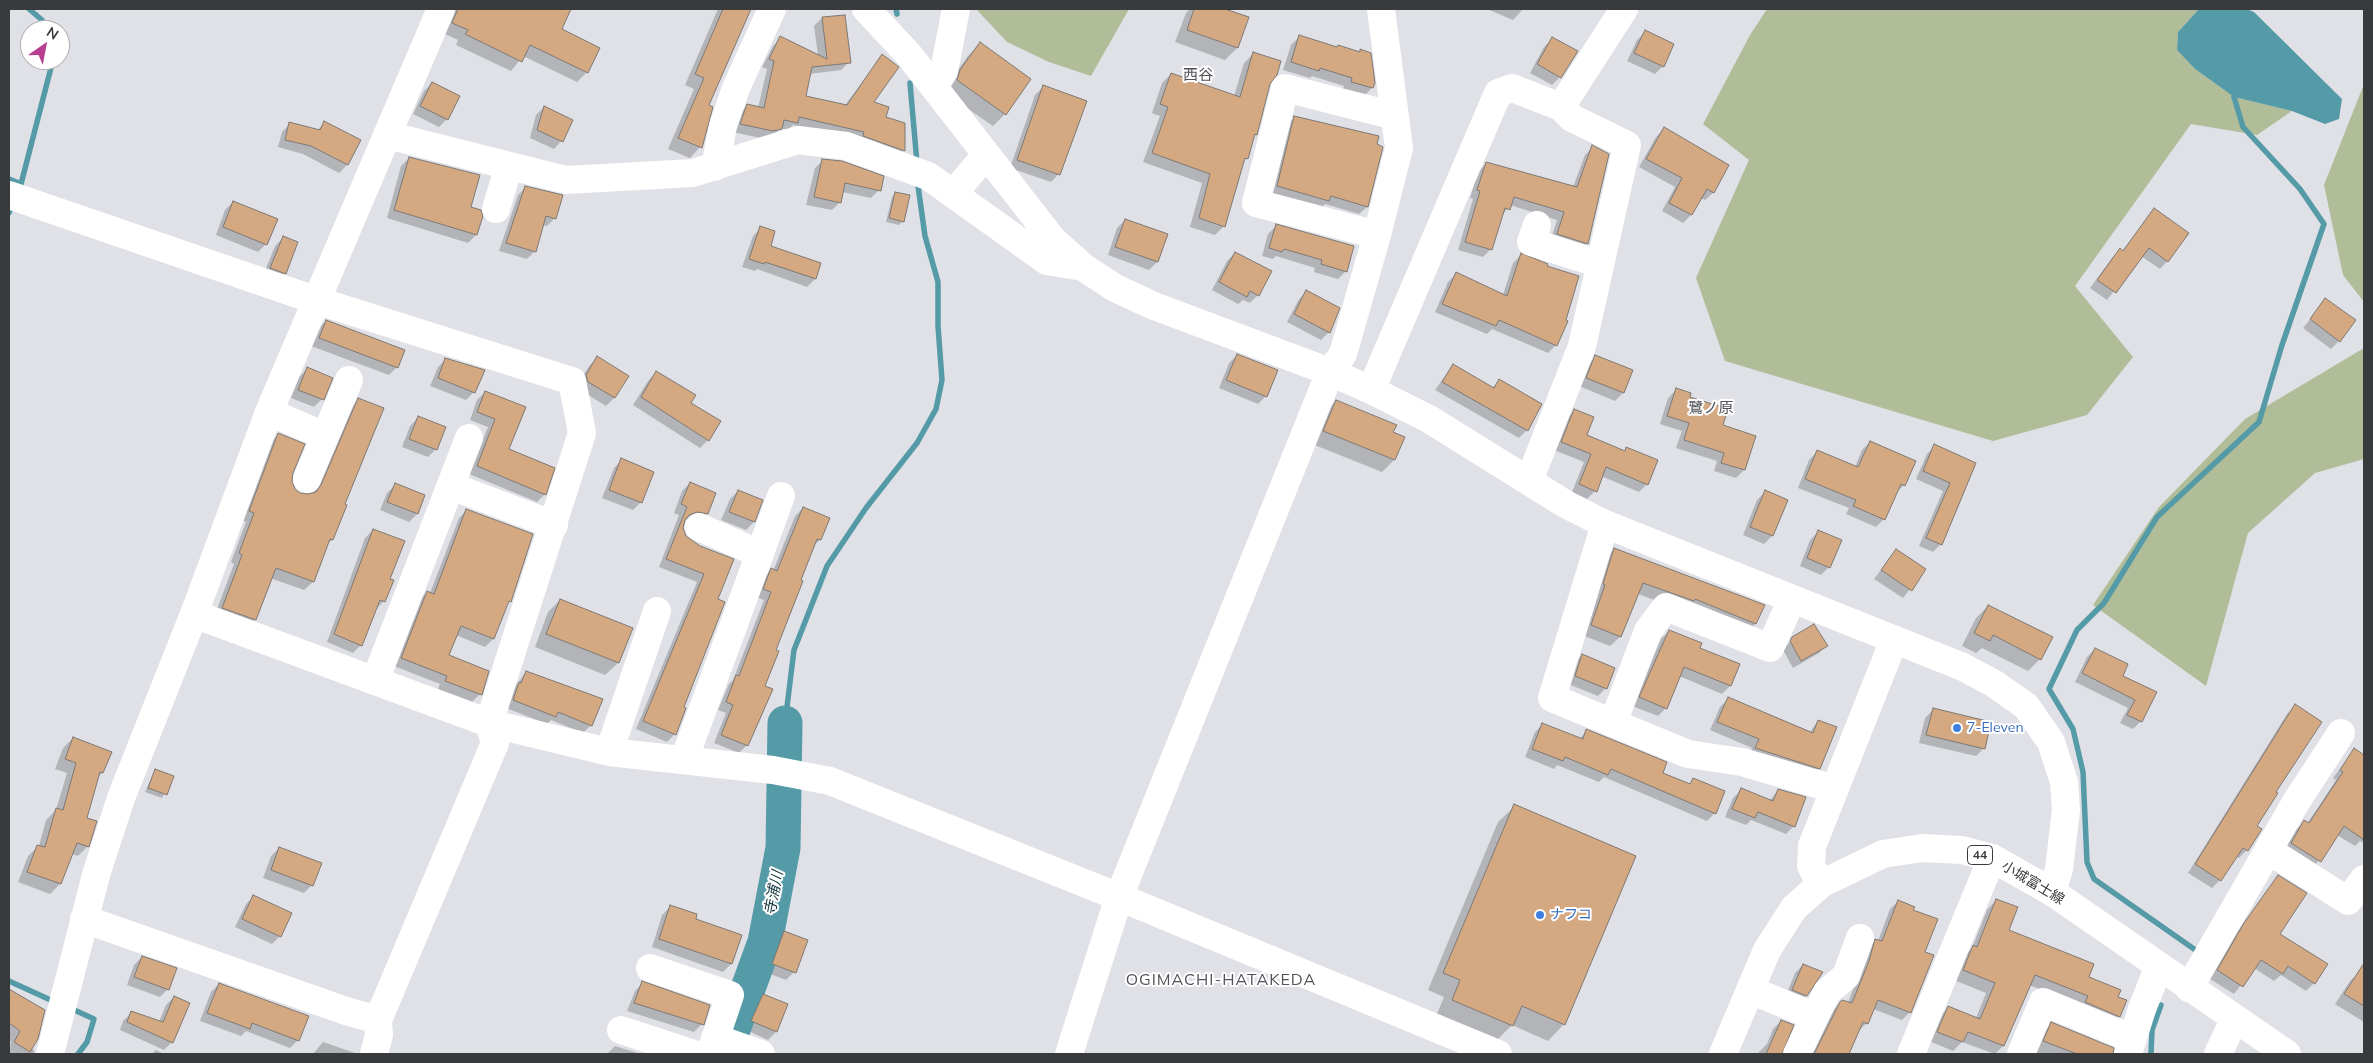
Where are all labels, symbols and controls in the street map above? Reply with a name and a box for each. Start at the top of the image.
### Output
north arrow [20,20,70,70]
text: N [43,23,62,44]
district label: 西谷 [1183,66,1213,84]
district label: 鷺ノ原 [1689,399,1733,417]
place label: 7-Eleven [1967,720,2024,736]
marker: 7-Eleven [1951,722,1963,734]
road number: 44 [1968,846,1992,864]
street label: 小城富士線 [1999,858,2067,908]
water label: 寺浦川 [761,869,787,917]
place label: ナフコ [1550,907,1592,923]
marker: ナフコ [1534,909,1546,921]
district label: OGIMACHI-HATAKEDA [1124,970,1318,990]

